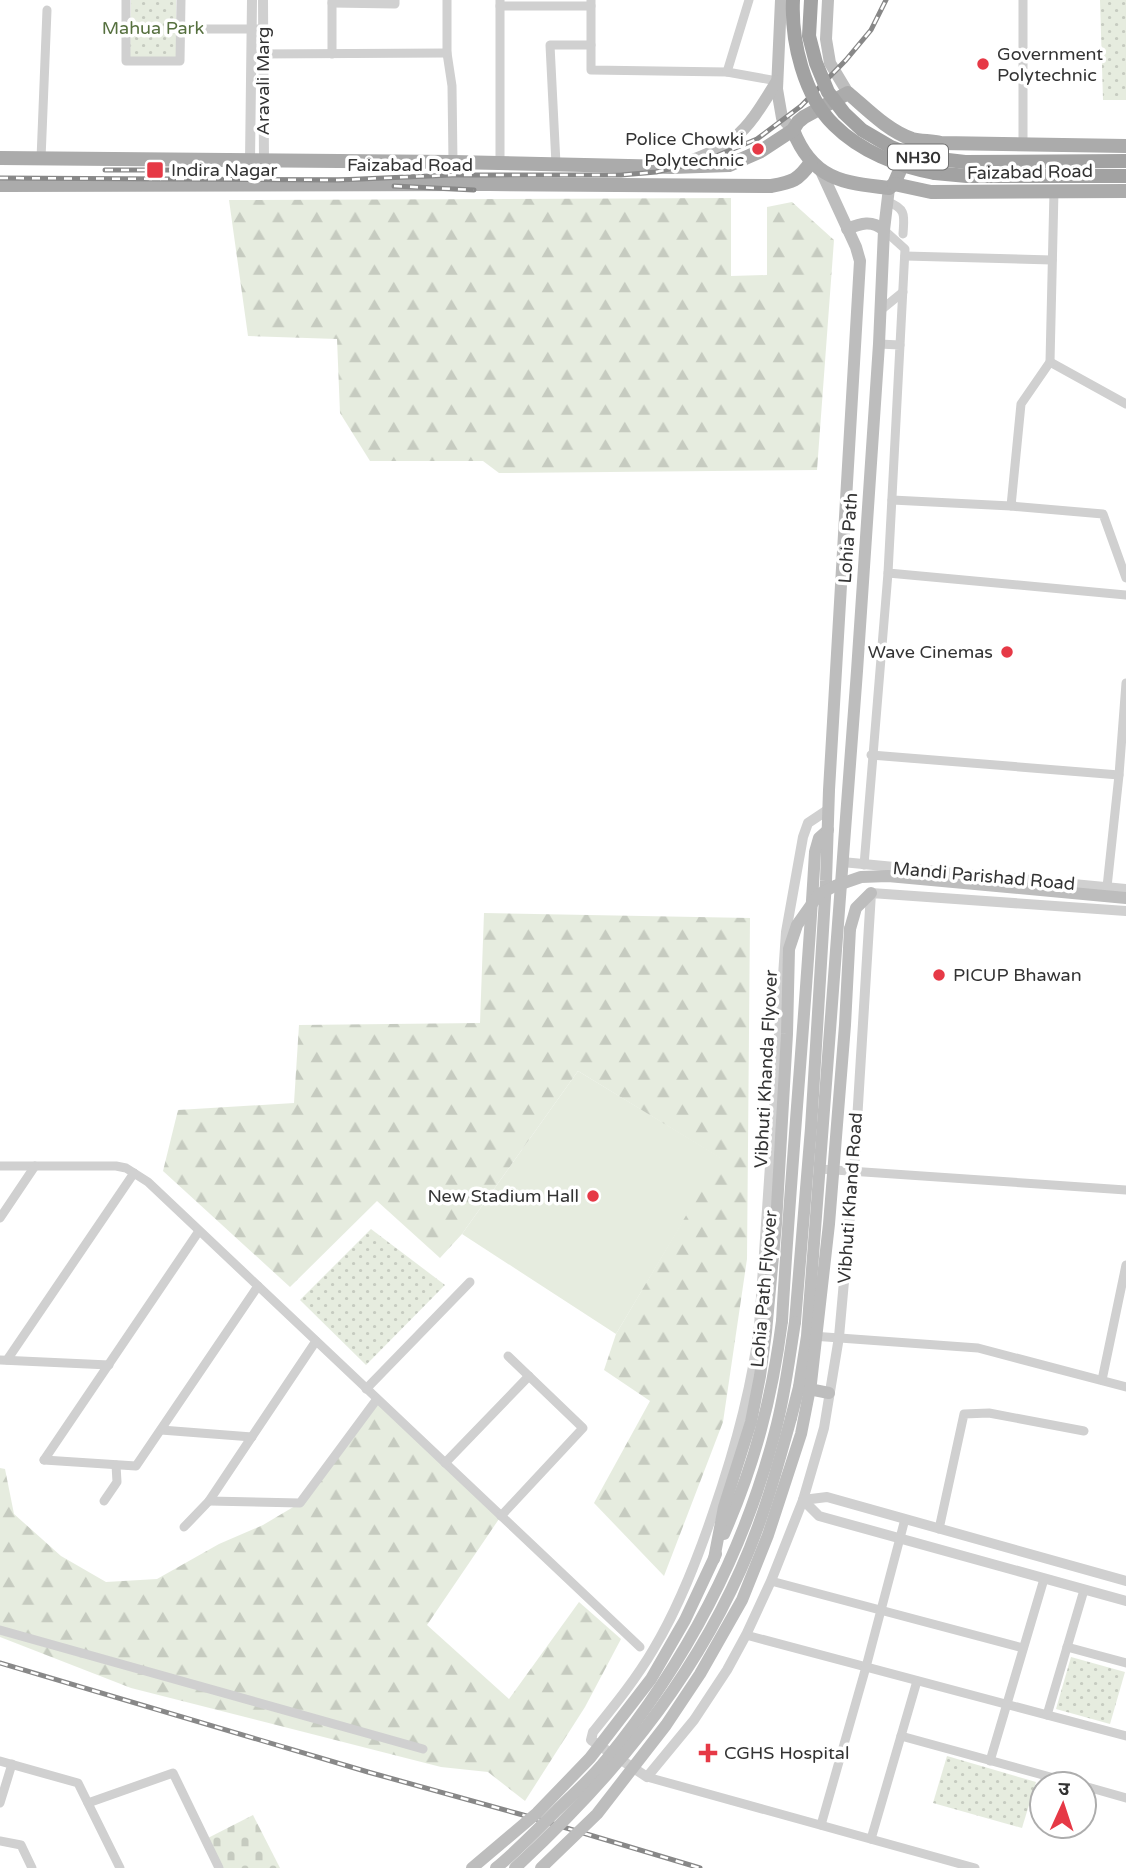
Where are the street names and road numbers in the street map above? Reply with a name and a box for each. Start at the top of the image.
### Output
street label: Aravali Marg [252,27,274,135]
road number: NH30 [888,144,948,169]
street label: Faizabad Road [347,154,473,176]
street label: Faizabad Road [967,160,1093,184]
street label: Lohia Path [834,492,862,584]
street label: Mandi Parishad Road [892,857,1076,895]
street label: Vibhuti Khanda Flyover [750,969,782,1169]
street label: Vibhuti Khand Road [833,1112,867,1284]
street label: Lohia Path Flyover [746,1209,782,1369]

